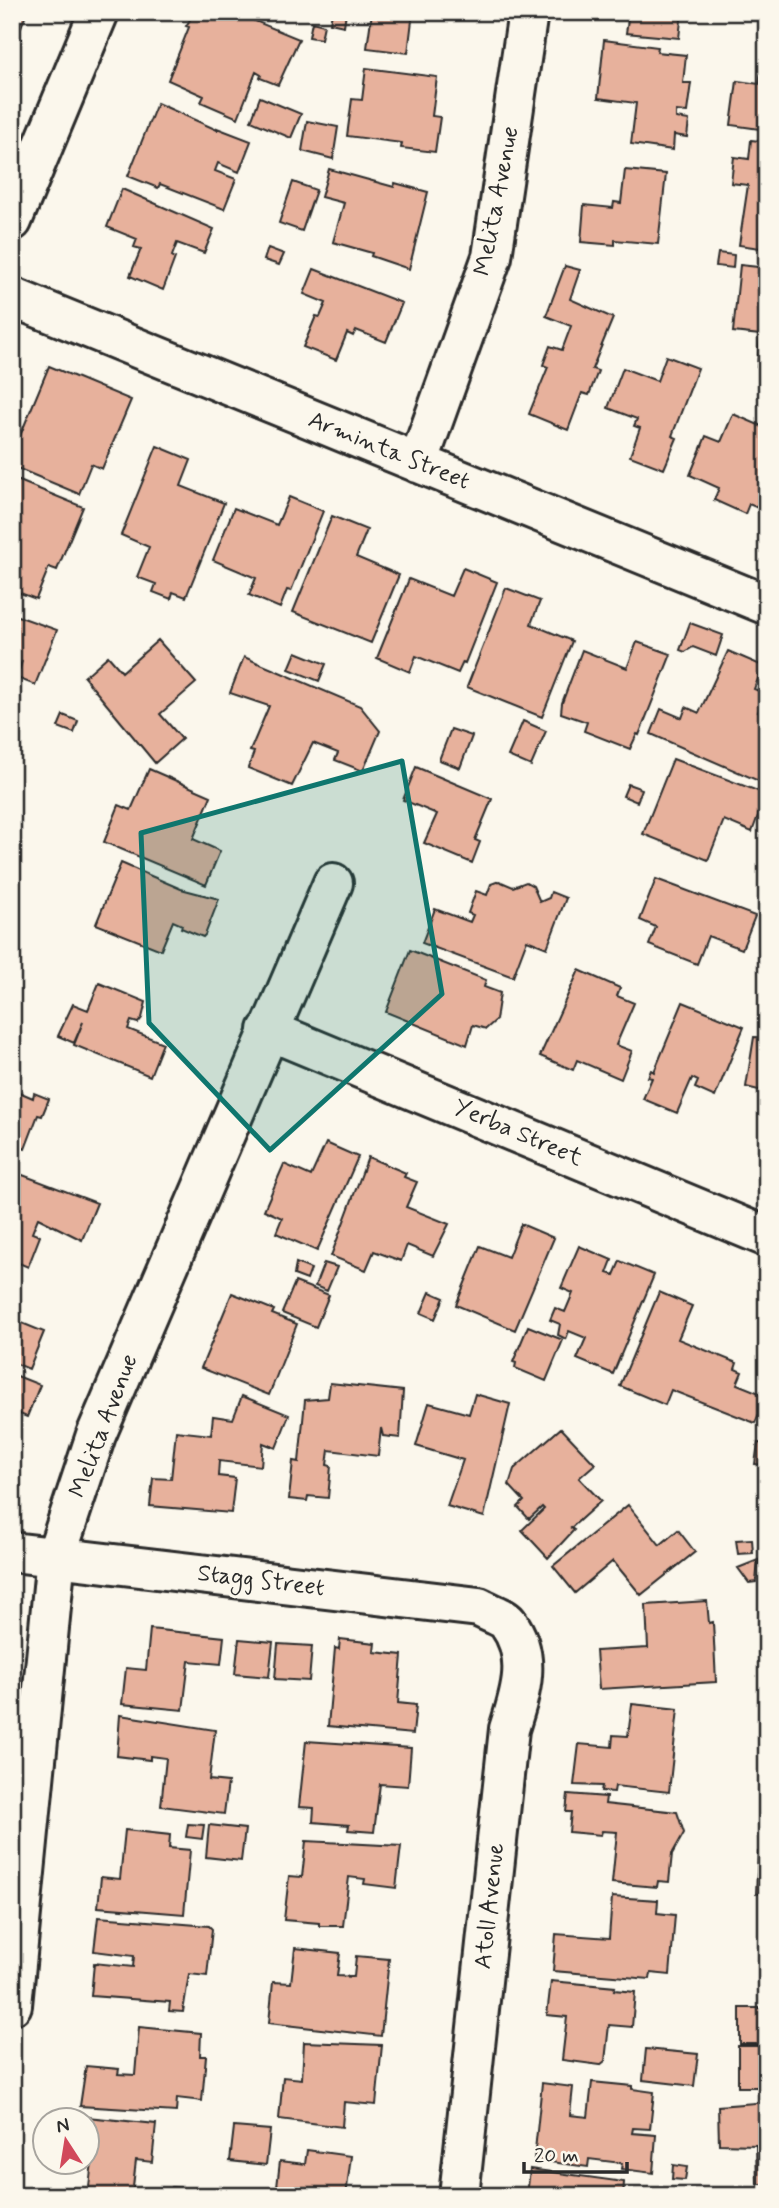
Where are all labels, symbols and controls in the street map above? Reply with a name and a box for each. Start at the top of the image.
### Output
street label: Melita Avenue [467,124,527,278]
street label: Arminta Street [304,405,474,498]
street label: Yerba Street [449,1092,587,1174]
street label: Melita Avenue [62,1350,146,1502]
street label: Stagg Street [195,1558,326,1606]
street label: Atoll Avenue [468,1841,512,1971]
north arrow [32,2106,102,2176]
text: N [54,2112,72,2139]
scale bar [524,2131,627,2175]
text: 20 m [534,2142,579,2170]

